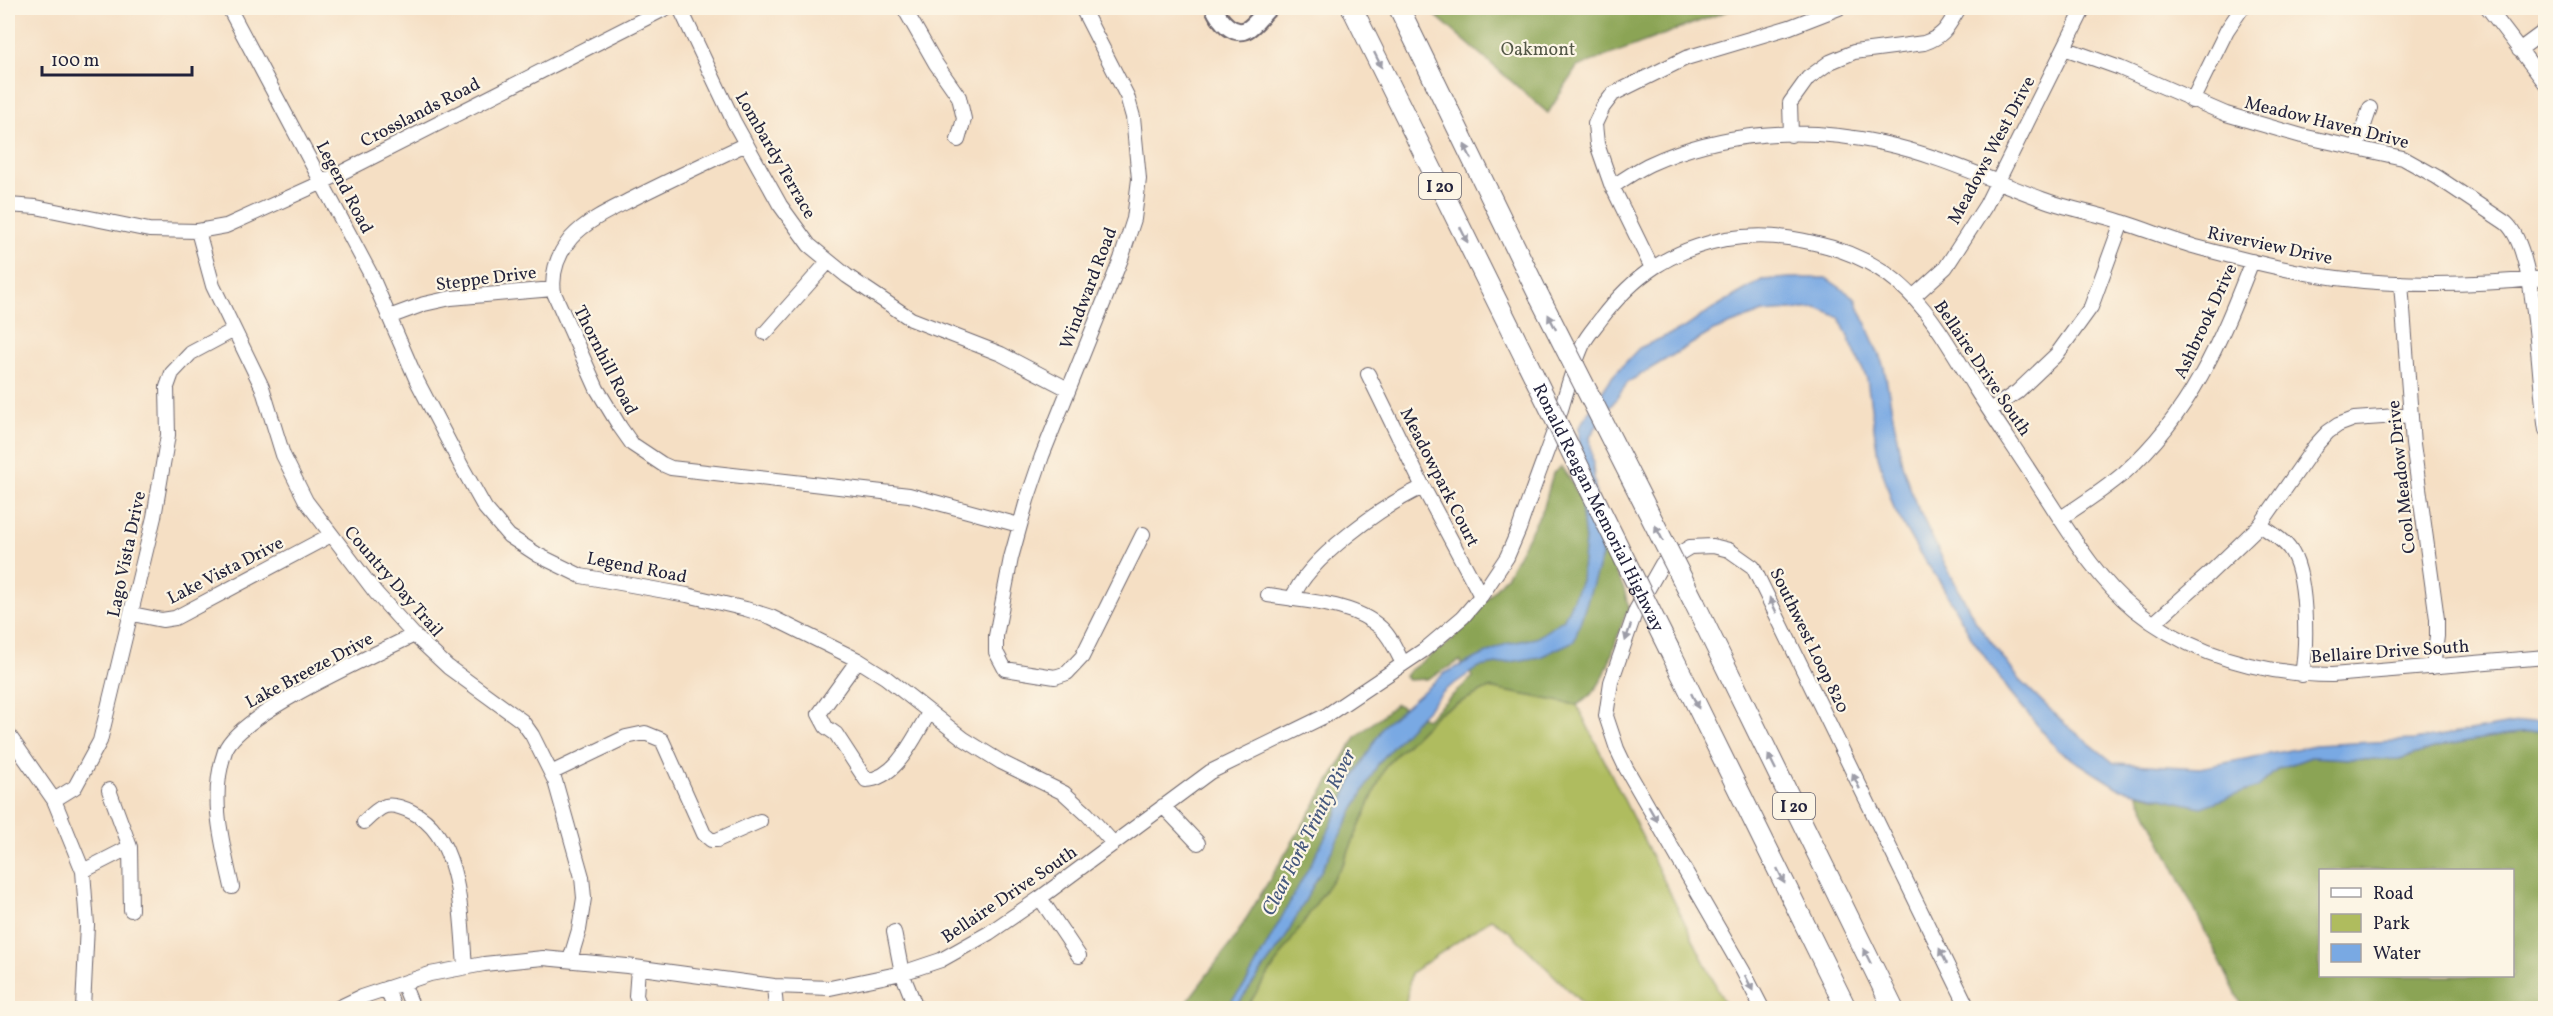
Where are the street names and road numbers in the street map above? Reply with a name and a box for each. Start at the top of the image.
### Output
street label: Crosslands Road [356,72,485,154]
street label: Meadows West Drive [1943,72,2042,229]
street label: Lombardy Terrace [728,88,821,224]
street label: Meadow Haven Drive [2242,91,2411,156]
street label: Legend Road [309,137,379,238]
road number: I 20 [1419,173,1461,199]
street label: Riverview Drive [2205,221,2335,272]
street label: Windward Road [1055,224,1124,353]
street label: Ashbrook Drive [2169,260,2244,383]
street label: Steppe Drive [434,261,538,298]
street label: Bellaire Drive South [1927,296,2037,442]
street label: Thornhill Road [566,302,643,420]
street label: Ronald Reagan Memorial Highway [1526,380,1670,637]
street label: Cool Meadow Drive [2382,399,2423,555]
street label: Meadowpark Court [1393,404,1485,551]
street label: Lago Vista Drive [102,489,153,620]
street label: Country Day Trail [338,521,448,643]
street label: Lake Vista Drive [163,531,288,611]
street label: Legend Road [585,547,689,590]
street label: Southwest Loop 820 [1763,564,1855,718]
street label: Lake Breeze Drive [241,627,378,716]
street label: Bellaire Drive South [2310,634,2470,671]
road number: I 20 [1773,793,1815,819]
street label: Bellaire Drive South [937,840,1083,950]

